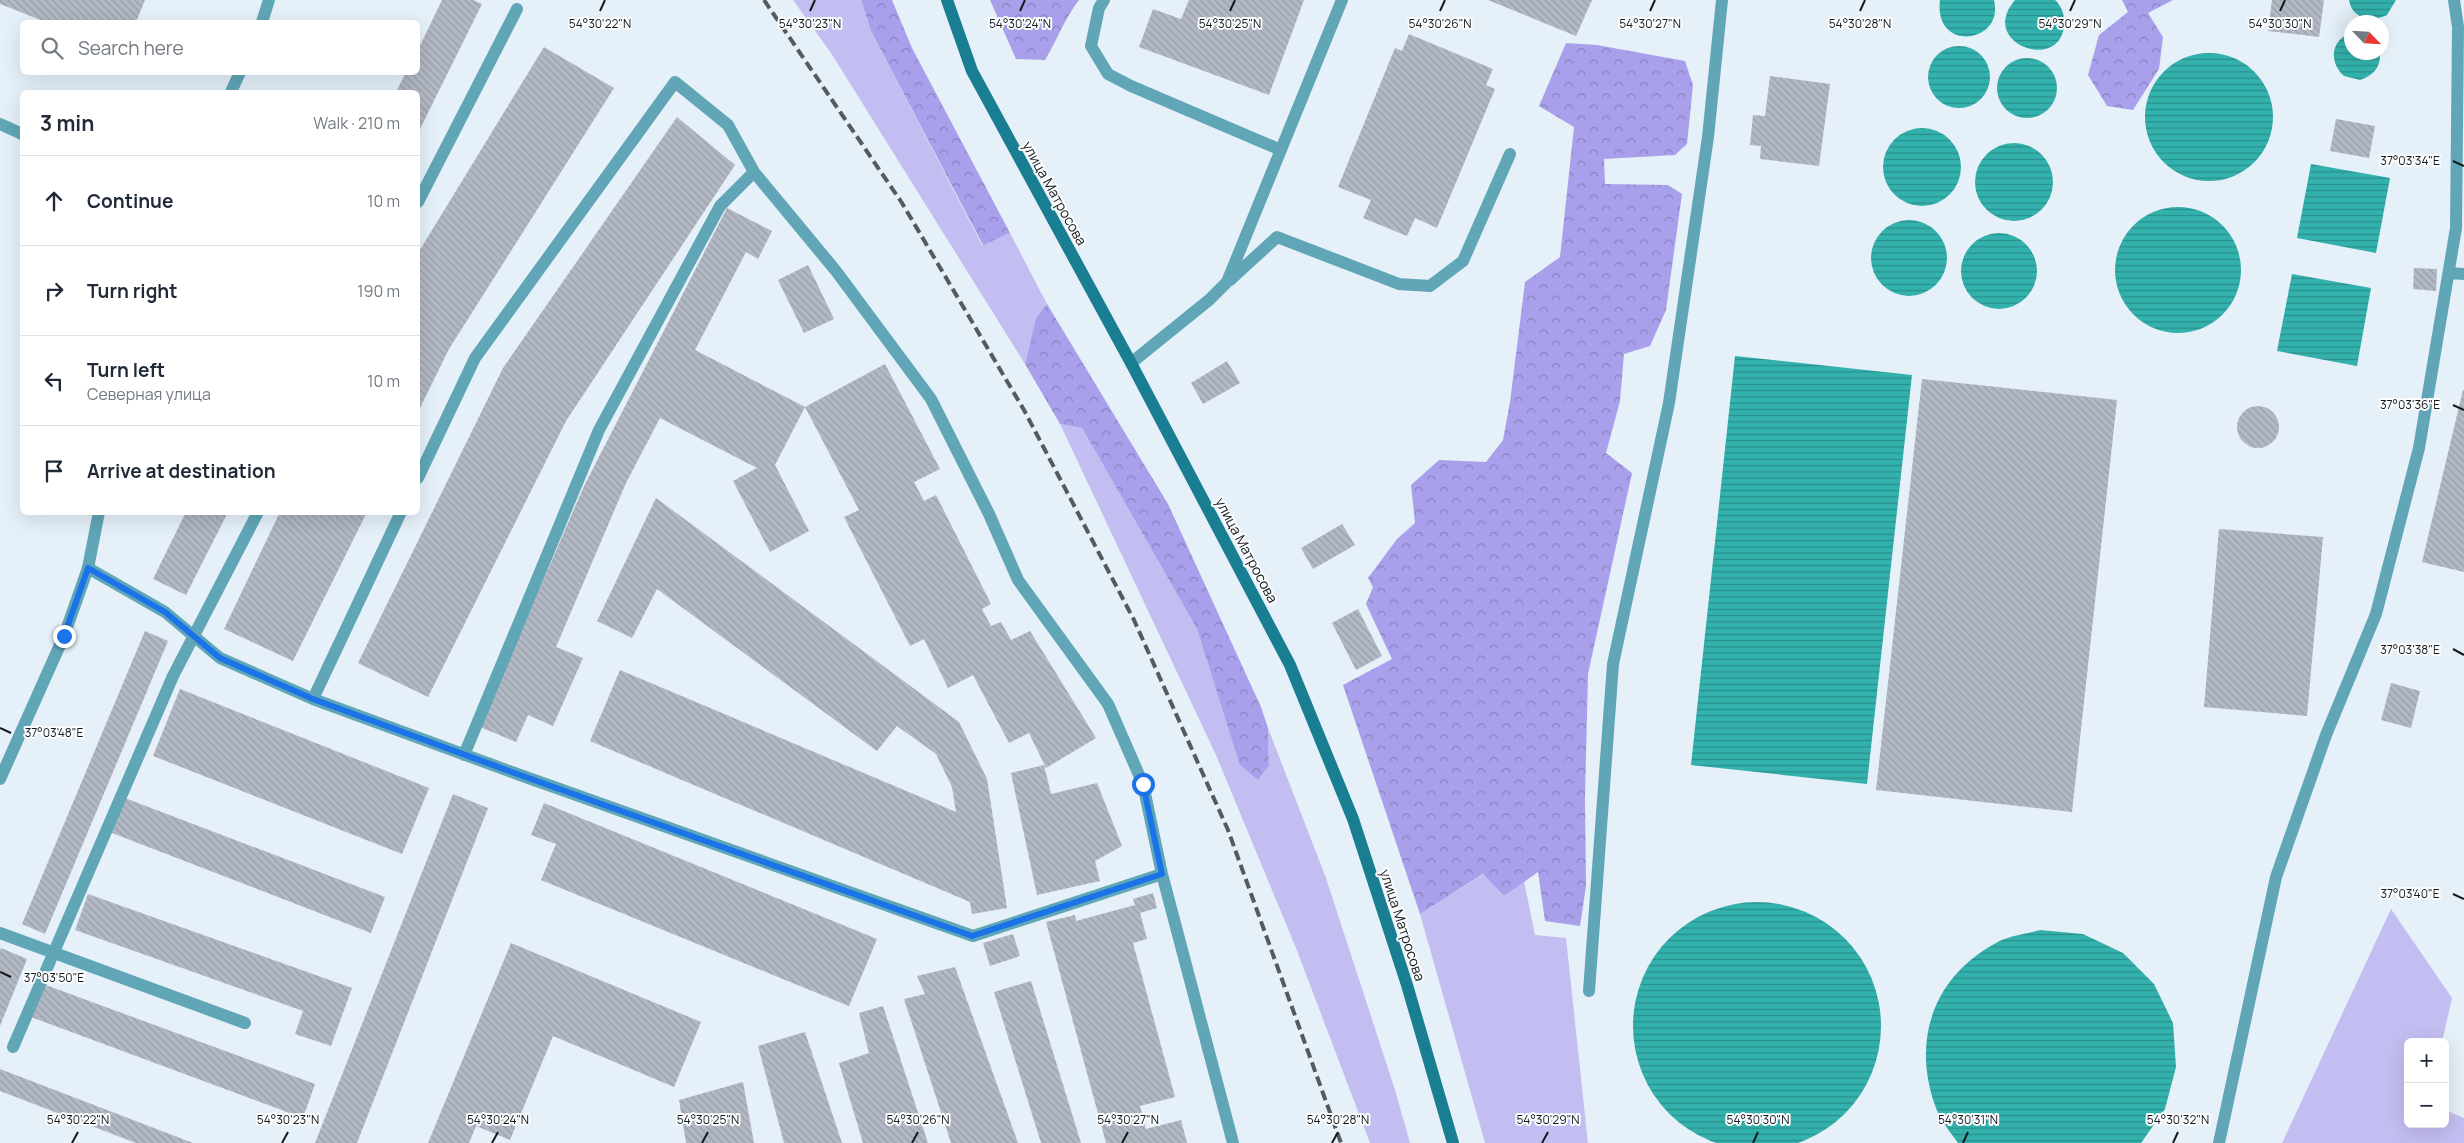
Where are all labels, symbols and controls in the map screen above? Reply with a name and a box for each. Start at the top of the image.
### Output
text: 54°30'22"N [569,15,631,32]
text: 54°30'23"N [779,15,841,32]
text: 54°30'24"N [989,15,1051,32]
text: 54°30'25"N [1199,15,1261,32]
text: 54°30'26"N [1408,15,1472,32]
text: 54°30'27"N [1619,15,1681,32]
text: 54°30'28"N [1829,15,1891,32]
text: 54°30'29"N [2038,15,2102,32]
text: 54°30'30"N [2249,15,2311,32]
north arrow [2344,15,2389,60]
search box [20,20,420,75]
icon: search [38,34,66,62]
text: Search here [78,35,184,61]
text: 3 min [40,109,94,137]
text: Walk · 210 m [313,112,400,134]
street label: улица Матросова [1018,137,1092,249]
text: 37°03'34"E [2380,152,2440,169]
icon: ahead [40,187,68,215]
text: Continue [87,188,173,214]
text: 10 m [367,190,400,212]
icon: right [40,277,68,305]
text: Turn right [87,278,177,304]
text: 190 m [357,280,400,302]
text: Turn left [87,357,165,383]
icon: left [40,367,68,395]
text: 10 m [367,370,400,392]
text: Северная улица [87,383,211,405]
text: 37°03'36"E [2380,396,2440,413]
icon: arrive [40,457,68,485]
text: Arrive at destination [87,458,276,484]
street label: улица Матросова [1211,494,1283,606]
route end [53,625,76,648]
text: 37°03'38"E [2380,641,2440,658]
text: 37°03'48"E [25,724,84,741]
route start [1132,773,1155,796]
street label: улица Матросова [1376,867,1430,983]
text: 37°03'40"E [2380,885,2440,902]
text: 37°03'50"E [24,969,84,986]
map controls [2404,1038,2449,1128]
button: + [2404,1038,2449,1083]
button: − [2404,1083,2449,1128]
text: 54°30'22"N [47,1111,109,1128]
text: 54°30'23"N [257,1111,319,1128]
text: 54°30'24"N [467,1111,529,1128]
text: 54°30'25"N [677,1111,739,1128]
text: 54°30'26"N [886,1111,950,1128]
text: 54°30'27"N [1097,1111,1159,1128]
text: 54°30'28"N [1307,1111,1369,1128]
text: 54°30'29"N [1516,1111,1580,1128]
text: 54°30'30"N [1727,1111,1789,1128]
text: 54°30'31"N [1938,1111,1998,1128]
text: 54°30'32"N [2147,1111,2209,1128]

